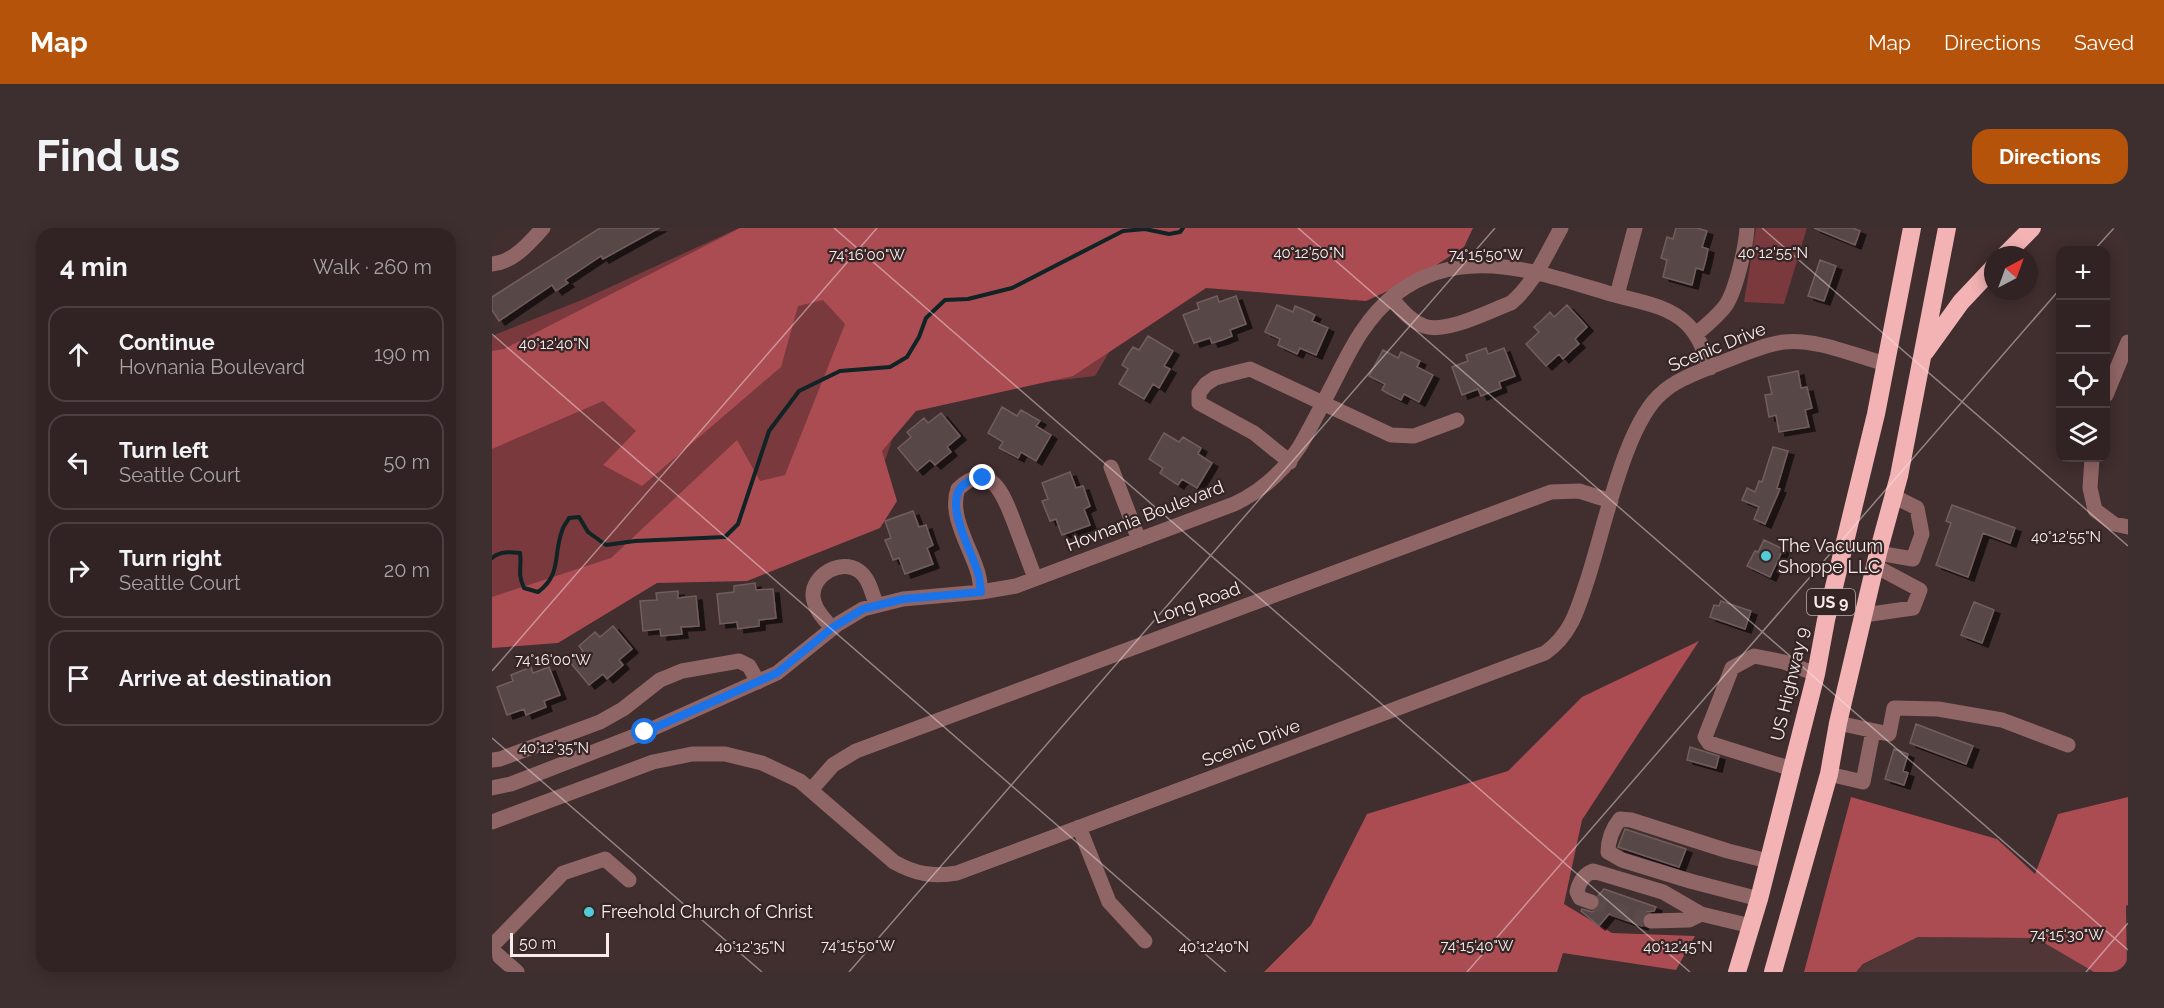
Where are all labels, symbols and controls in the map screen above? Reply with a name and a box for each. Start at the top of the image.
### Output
text: Map [30,26,88,59]
text: Map [1868,30,1911,55]
text: Directions [1944,30,2041,55]
text: Saved [2074,30,2134,55]
button: Directions [1972,129,2128,184]
text: Find us [36,132,180,181]
text: 40°12'50"N [1273,244,1345,262]
text: 40°12'55"N [1738,244,1808,262]
text: 74°16'00"W [829,246,905,264]
text: 74°15'50"W [1449,246,1523,264]
north arrow [1984,246,2038,300]
map controls [2056,246,2110,462]
button: + [2056,246,2110,300]
text: 4 min [60,252,128,282]
text: Walk · 260 m [313,255,432,279]
button: − [2056,300,2110,354]
street label: Scenic Drive [1665,317,1769,376]
text: Continue [119,329,215,355]
text: 40°12'40"N [519,335,589,353]
icon: ahead [62,338,95,371]
text: 190 m [374,342,430,366]
button: locate [2056,354,2110,408]
text: Hovnania Boulevard [119,355,305,379]
button: layers [2056,408,2110,462]
text: Turn left [119,437,209,463]
icon: left [62,446,95,479]
text: 50 m [383,450,430,474]
text: Seattle Court [119,463,241,487]
route end [969,464,995,490]
street label: Hovnania Boulevard [1063,476,1227,555]
text: 40°12'55"N [2031,528,2101,546]
place label: The Vacuum Shoppe LLC [1778,535,1883,577]
text: Turn right [119,545,222,571]
marker: The Vacuum Shoppe LLC [1759,549,1773,563]
icon: right [62,554,95,587]
text: 20 m [384,558,430,582]
text: Seattle Court [119,571,241,595]
street label: Long Road [1151,577,1243,628]
road number: US 9 [1807,589,1855,615]
street label: US Highway 9 [1766,625,1813,743]
text: 74°16'00"W [515,651,591,669]
icon: arrive [62,662,95,695]
text: Arrive at destination [119,665,332,691]
street label: Scenic Drive [1199,714,1303,771]
route start [631,718,657,744]
text: 40°12'35"N [519,739,589,757]
place label: Freehold Church of Christ [601,901,813,922]
marker: Freehold Church of Christ [582,905,596,919]
text: 74°15'30"W [2030,926,2104,944]
scale bar [510,930,609,958]
text: 50 m [519,934,556,953]
text: 74°15'50"W [821,937,895,955]
text: 74°15'40"W [1440,937,1514,955]
text: 40°12'35"N [715,938,785,956]
text: 40°12'40"N [1179,938,1249,956]
text: 40°12'45"N [1643,938,1713,956]

